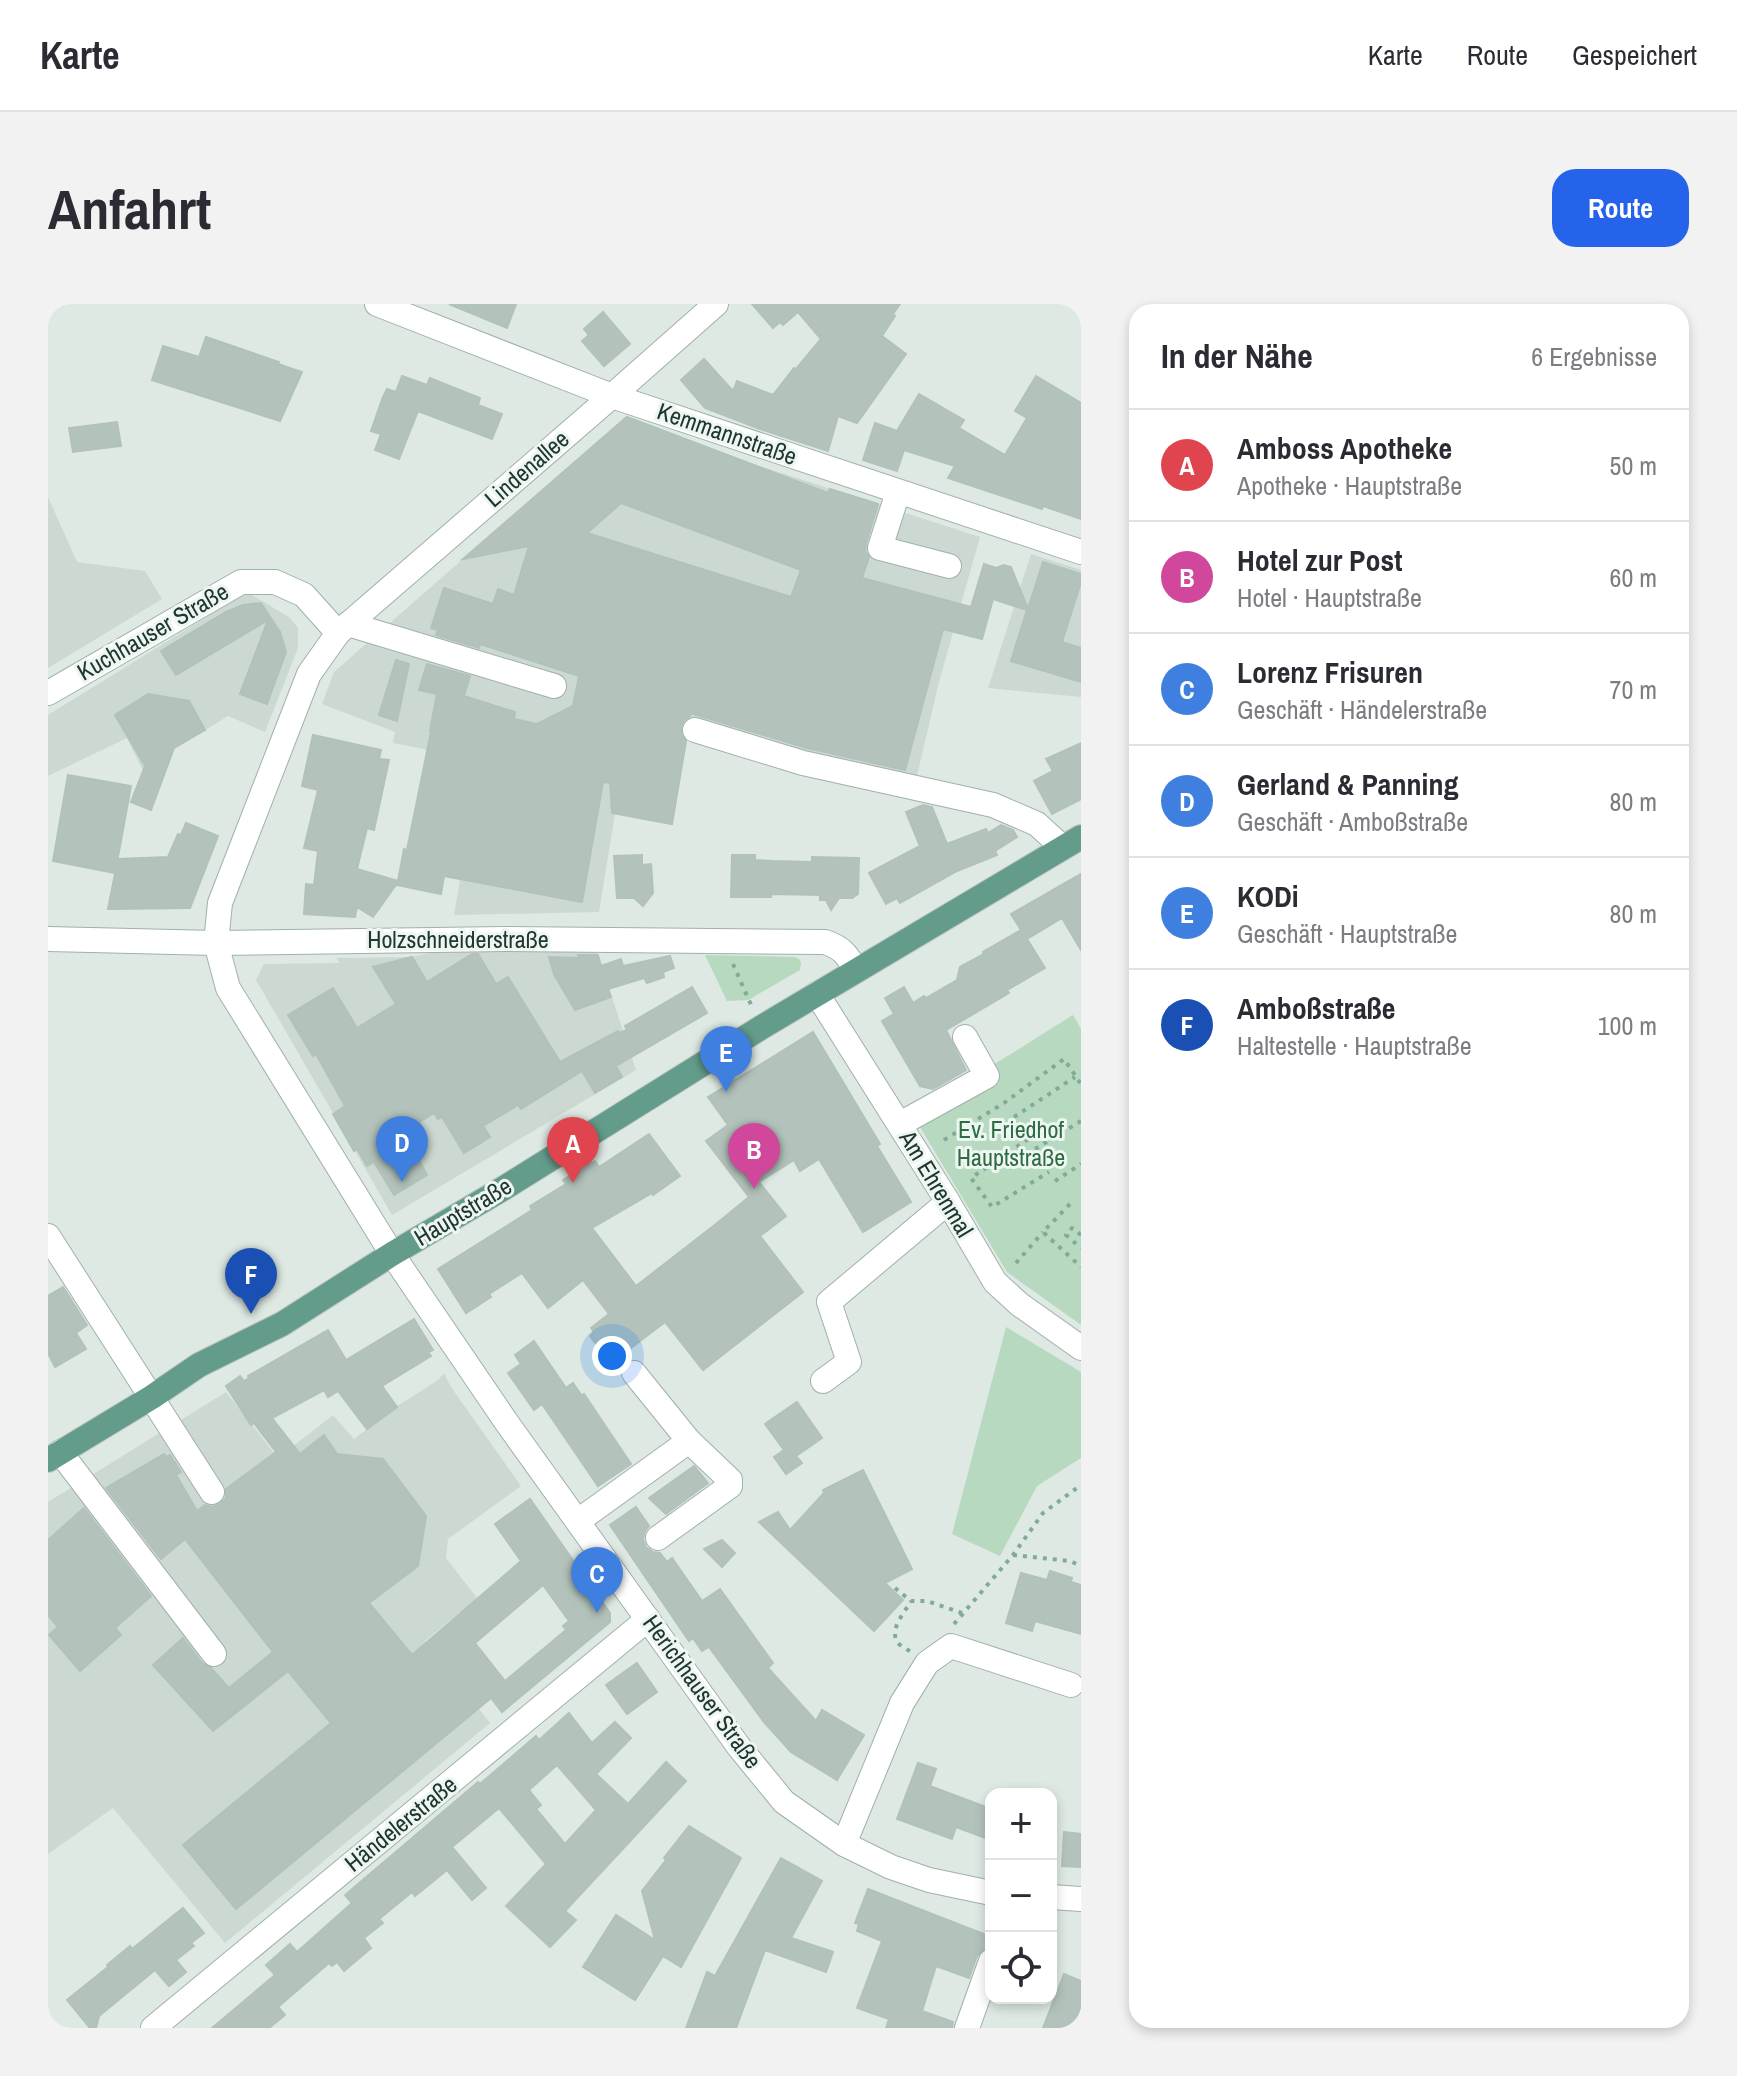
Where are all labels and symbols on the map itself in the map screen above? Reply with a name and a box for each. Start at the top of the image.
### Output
street label: Kemmannstraße [653,394,801,472]
street label: Lindenallee [477,423,575,514]
street label: Kuchhauser Straße [71,575,234,687]
street label: Holzschneiderstraße [367,923,549,955]
pin: E [700,1026,752,1092]
park label: Ev. Friedhof Hauptstraße [957,1113,1065,1173]
pin: D [376,1116,428,1182]
pin: A [547,1117,599,1183]
pin: B [728,1123,780,1189]
street label: Am Ehrenmal [892,1123,981,1243]
street label: Hauptstraße [408,1170,517,1253]
pin: F [225,1248,277,1314]
your location [592,1336,632,1376]
pin: C [571,1547,623,1613]
street label: Herichhauser Straße [636,1608,769,1775]
street label: Händelerstraße [338,1768,463,1878]

